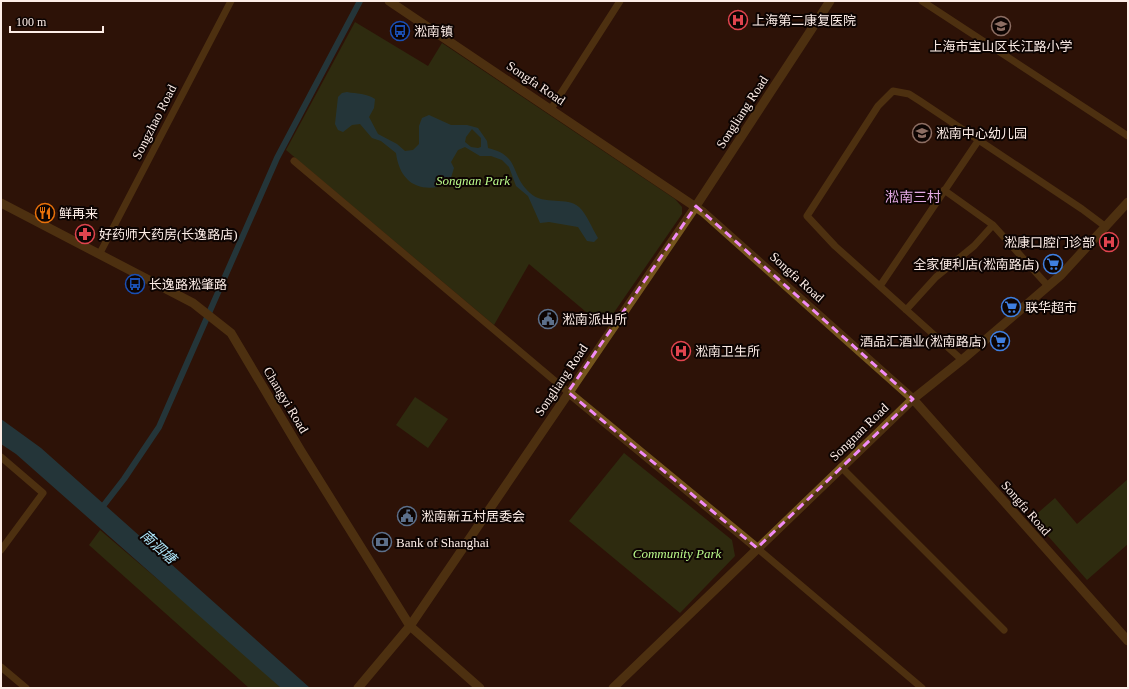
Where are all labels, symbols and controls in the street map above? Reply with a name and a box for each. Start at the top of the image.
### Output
scale bar [10,8,103,34]
hospital icon: 上海第二康复医院 [727,9,749,31]
place label: 上海第二康复医院 [752,13,856,28]
text: 100 m [16,15,47,29]
school or university icon: 上海市宝山区长江路小学 [990,15,1012,37]
bus stop icon: 淞南镇 [389,20,411,42]
place label: 淞南镇 [414,24,453,39]
place label: 上海市宝山区长江路小学 [929,39,1073,54]
street label: Songfa Road [504,58,569,108]
street label: Songliang Road [713,73,771,151]
street label: Songzhao Road [129,82,180,162]
school or university icon: 淞南中心幼儿园 [911,122,933,144]
place label: 淞南中心幼儿园 [936,126,1027,141]
park label: Songnan Park [436,173,510,188]
district label: 淞南三村 [885,189,941,205]
restaurant icon: 鲜再来 [34,202,56,224]
place label: 鲜再来 [59,206,98,221]
pharmacy icon: 好药师大药房(长逸路店) [74,223,96,245]
place label: 好药师大药房(长逸路店) [99,227,238,242]
hospital icon: 淞康口腔门诊部 [1098,231,1120,253]
place label: 淞康口腔门诊部 [1004,235,1095,250]
street label: Songfa Road [767,249,827,305]
supermarket icon: 全家便利店(淞南路店) [1042,253,1064,275]
place label: 全家便利店(淞南路店) [913,257,1039,272]
bus stop icon: 长逸路淞肇路 [124,273,146,295]
place label: 长逸路淞肇路 [149,277,227,292]
supermarket icon: 联华超市 [1000,296,1022,318]
place label: 联华超市 [1025,300,1077,315]
public building icon: 淞南派出所 [537,308,559,330]
place label: 淞南派出所 [562,312,627,327]
supermarket icon: 酒品汇酒业(淞南路店) [989,330,1011,352]
place label: 酒品汇酒业(淞南路店) [860,334,986,349]
hospital icon: 淞南卫生所 [670,340,692,362]
street label: Songliang Road [531,341,591,419]
place label: 淞南卫生所 [695,344,760,359]
street label: Changyi Road [260,364,312,436]
street label: Songnan Road [826,400,892,464]
street label: Songfa Road [998,478,1054,539]
public building icon: 淞南新五村居委会 [396,505,418,527]
place label: 淞南新五村居委会 [421,509,525,524]
water label: 南泗塘 [137,527,180,568]
bank icon: Bank of Shanghai [371,531,393,553]
place label: Bank of Shanghai [396,535,490,550]
park label: Community Park [633,546,721,561]

